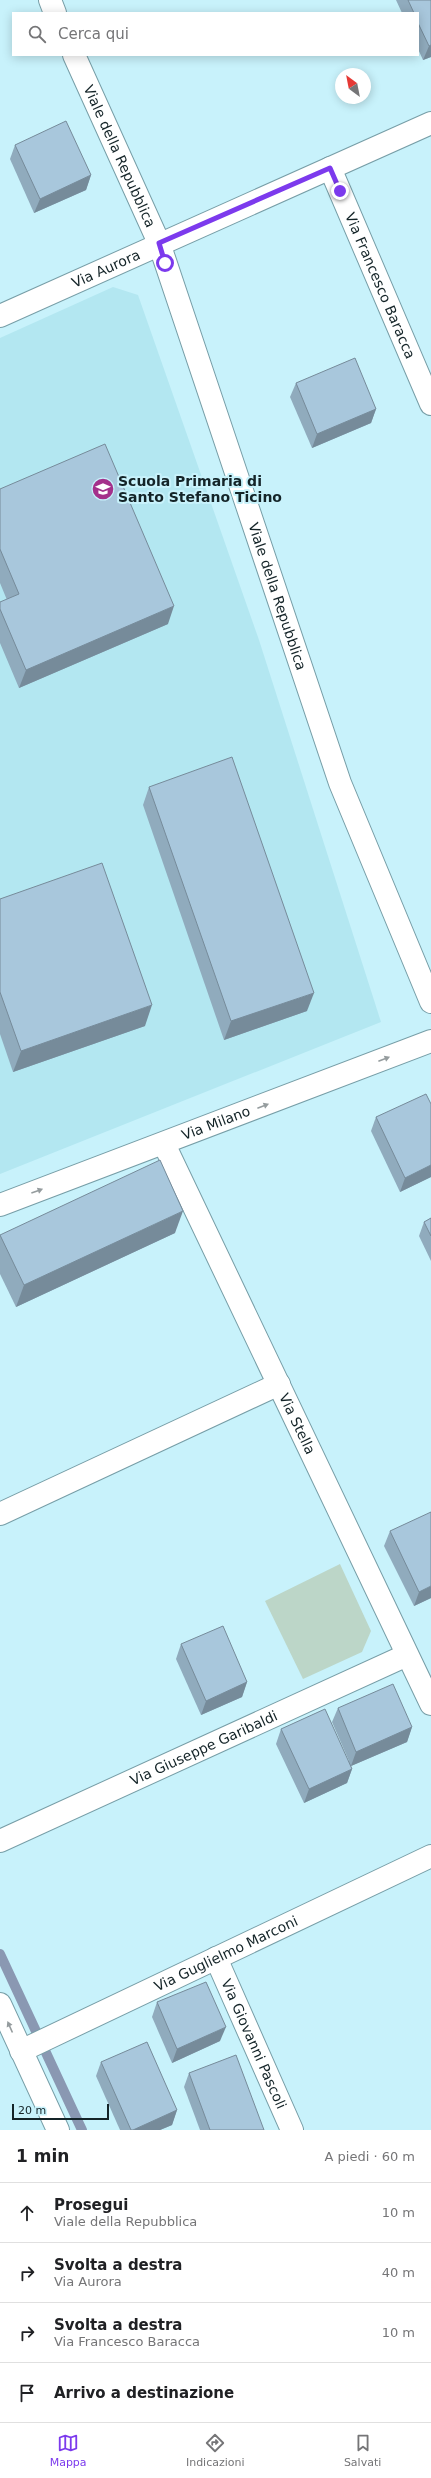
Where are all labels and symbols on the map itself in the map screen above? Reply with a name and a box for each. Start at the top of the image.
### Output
north arrow [335,68,371,104]
street label: Viale della Repubblica [81,82,159,230]
route end [331,182,349,200]
street label: Via Francesco Baracca [342,210,419,361]
street label: Via Aurora [69,246,142,291]
route start [156,254,174,272]
place label: Scuola Primaria di Santo Stefano Ticino [118,473,282,505]
school or university icon: Scuola Primaria di Santo Stefano Ticino [90,476,116,502]
street label: Viale della Repubblica [245,521,310,672]
one-way arrow [379,1056,391,1062]
one-way arrow [258,1102,270,1108]
street label: Via Milano [179,1103,252,1143]
one-way arrow [31,1188,43,1194]
street label: Via Stella [276,1391,319,1457]
street label: Via Giuseppe Garibaldi [128,1707,280,1788]
street label: Via Guglielmo Marconi [152,1913,300,1994]
street label: Via Giovanni Pascoli [218,1977,290,2111]
one-way arrow [7,2021,13,2033]
scale bar [12,2102,109,2121]

